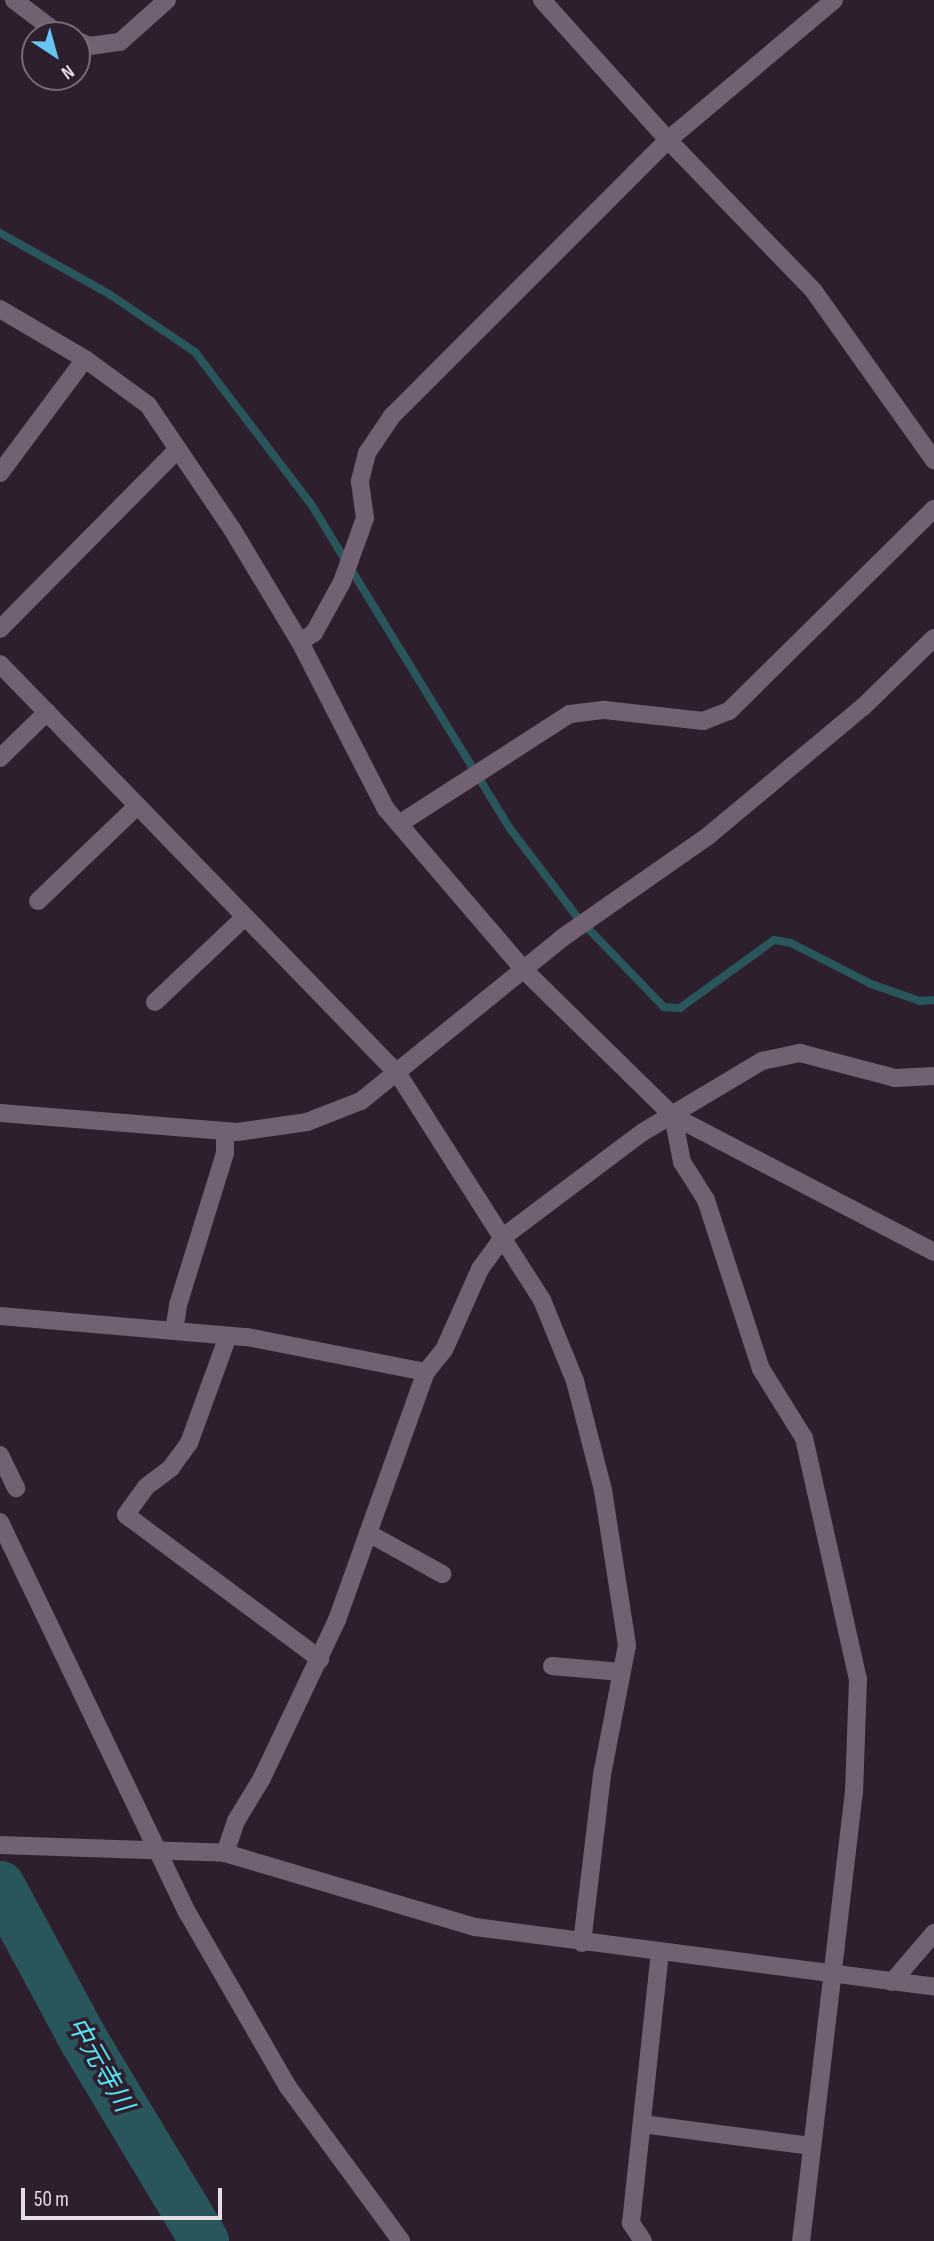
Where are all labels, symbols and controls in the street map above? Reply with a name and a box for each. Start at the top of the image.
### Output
north arrow [21,21,91,91]
text: N [57,59,78,84]
water label: 中元寺川 [59,2012,139,2118]
scale bar [24,2174,226,2218]
text: 50 m [34,2187,69,2212]

